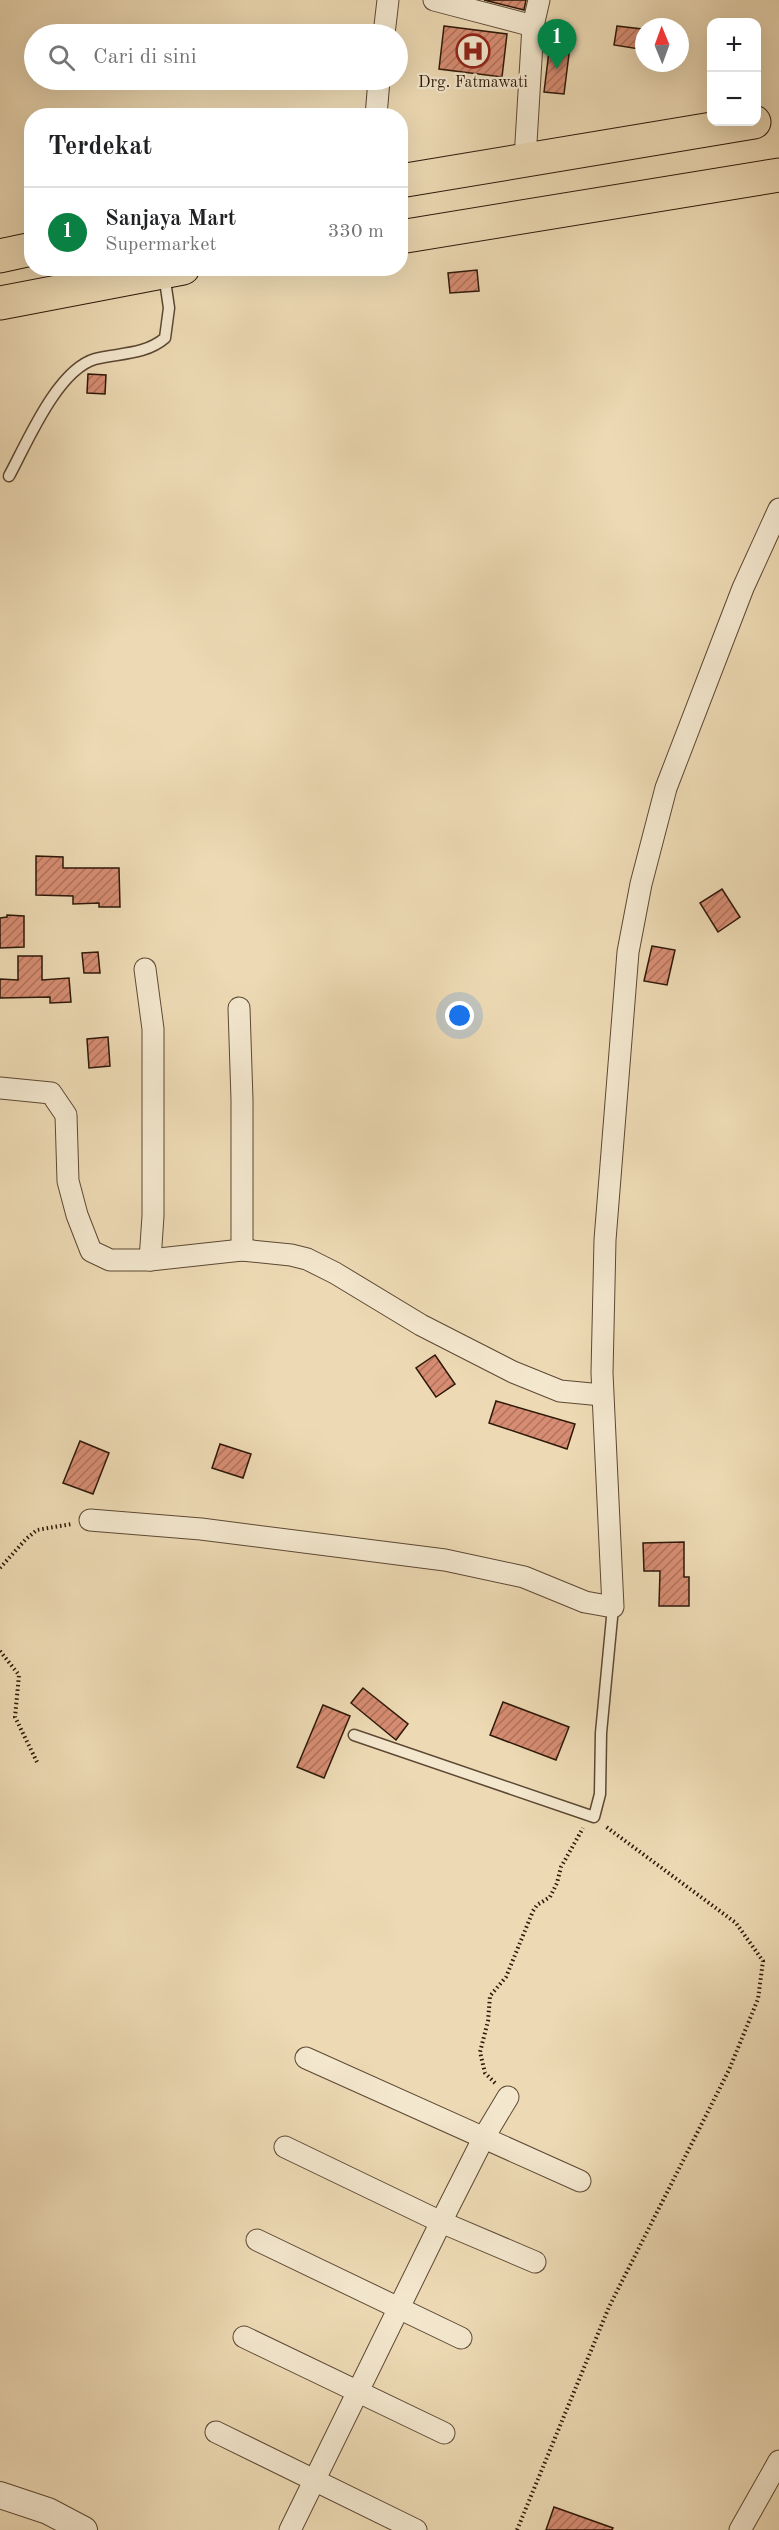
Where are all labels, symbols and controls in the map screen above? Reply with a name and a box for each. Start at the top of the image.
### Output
north arrow [635,18,689,72]
map controls [707,18,761,126]
button: + [707,18,761,72]
pin: 1 [538,20,576,69]
search box [24,24,408,90]
hospital icon: Drg. Fatmawati [455,33,491,69]
icon: search [45,41,78,74]
text: Cari di sini [93,46,197,68]
button: − [707,72,761,126]
place label: Drg. Fatmawati [418,75,528,91]
text: Terdekat [48,134,152,160]
text: Sanjaya Mart [105,208,236,230]
text: 1 [62,222,73,242]
text: 330 m [328,222,384,242]
text: Supermarket [105,235,216,255]
your location [445,1001,474,1030]

